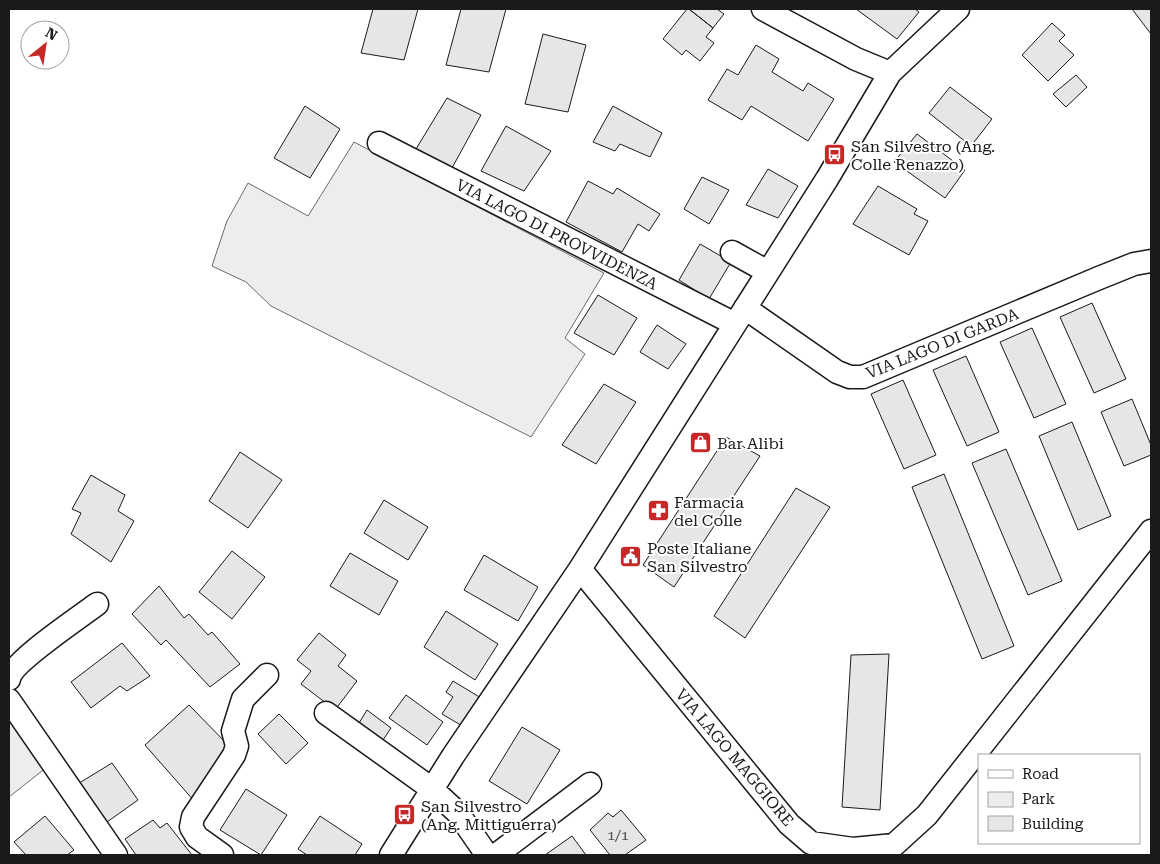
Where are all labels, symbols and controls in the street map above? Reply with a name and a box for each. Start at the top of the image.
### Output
north arrow [20,20,70,70]
text: N [43,24,60,43]
place label: San Silvestro (Ang. Colle Renazzo) [851,137,995,174]
bus stop icon: San Silvestro (Ang. Colle Renazzo) [823,143,847,167]
street label: VIA LAGO DI PROVVIDENZA [453,175,662,294]
street label: VIA LAGO DI GARDA [863,304,1022,383]
shop icon: Bar Alibi [689,431,713,455]
place label: Bar Alibi [717,434,784,453]
place label: Farmacia del Colle [674,493,744,530]
pharmacy icon: Farmacia del Colle [646,499,670,523]
place label: Poste Italiane San Silvestro [647,539,752,576]
public building icon: Poste Italiane San Silvestro [619,545,643,569]
street label: VIA LAGO MAGGIORE [672,685,798,830]
legend [978,754,1140,844]
text: Road [1022,765,1059,783]
text: Park [1022,790,1056,808]
place label: San Silvestro (Ang. Mittiguerra) [421,797,557,834]
bus stop icon: San Silvestro (Ang. Mittiguerra) [393,803,417,827]
text: Building [1022,815,1084,833]
house number: 1/1 [607,827,629,843]

